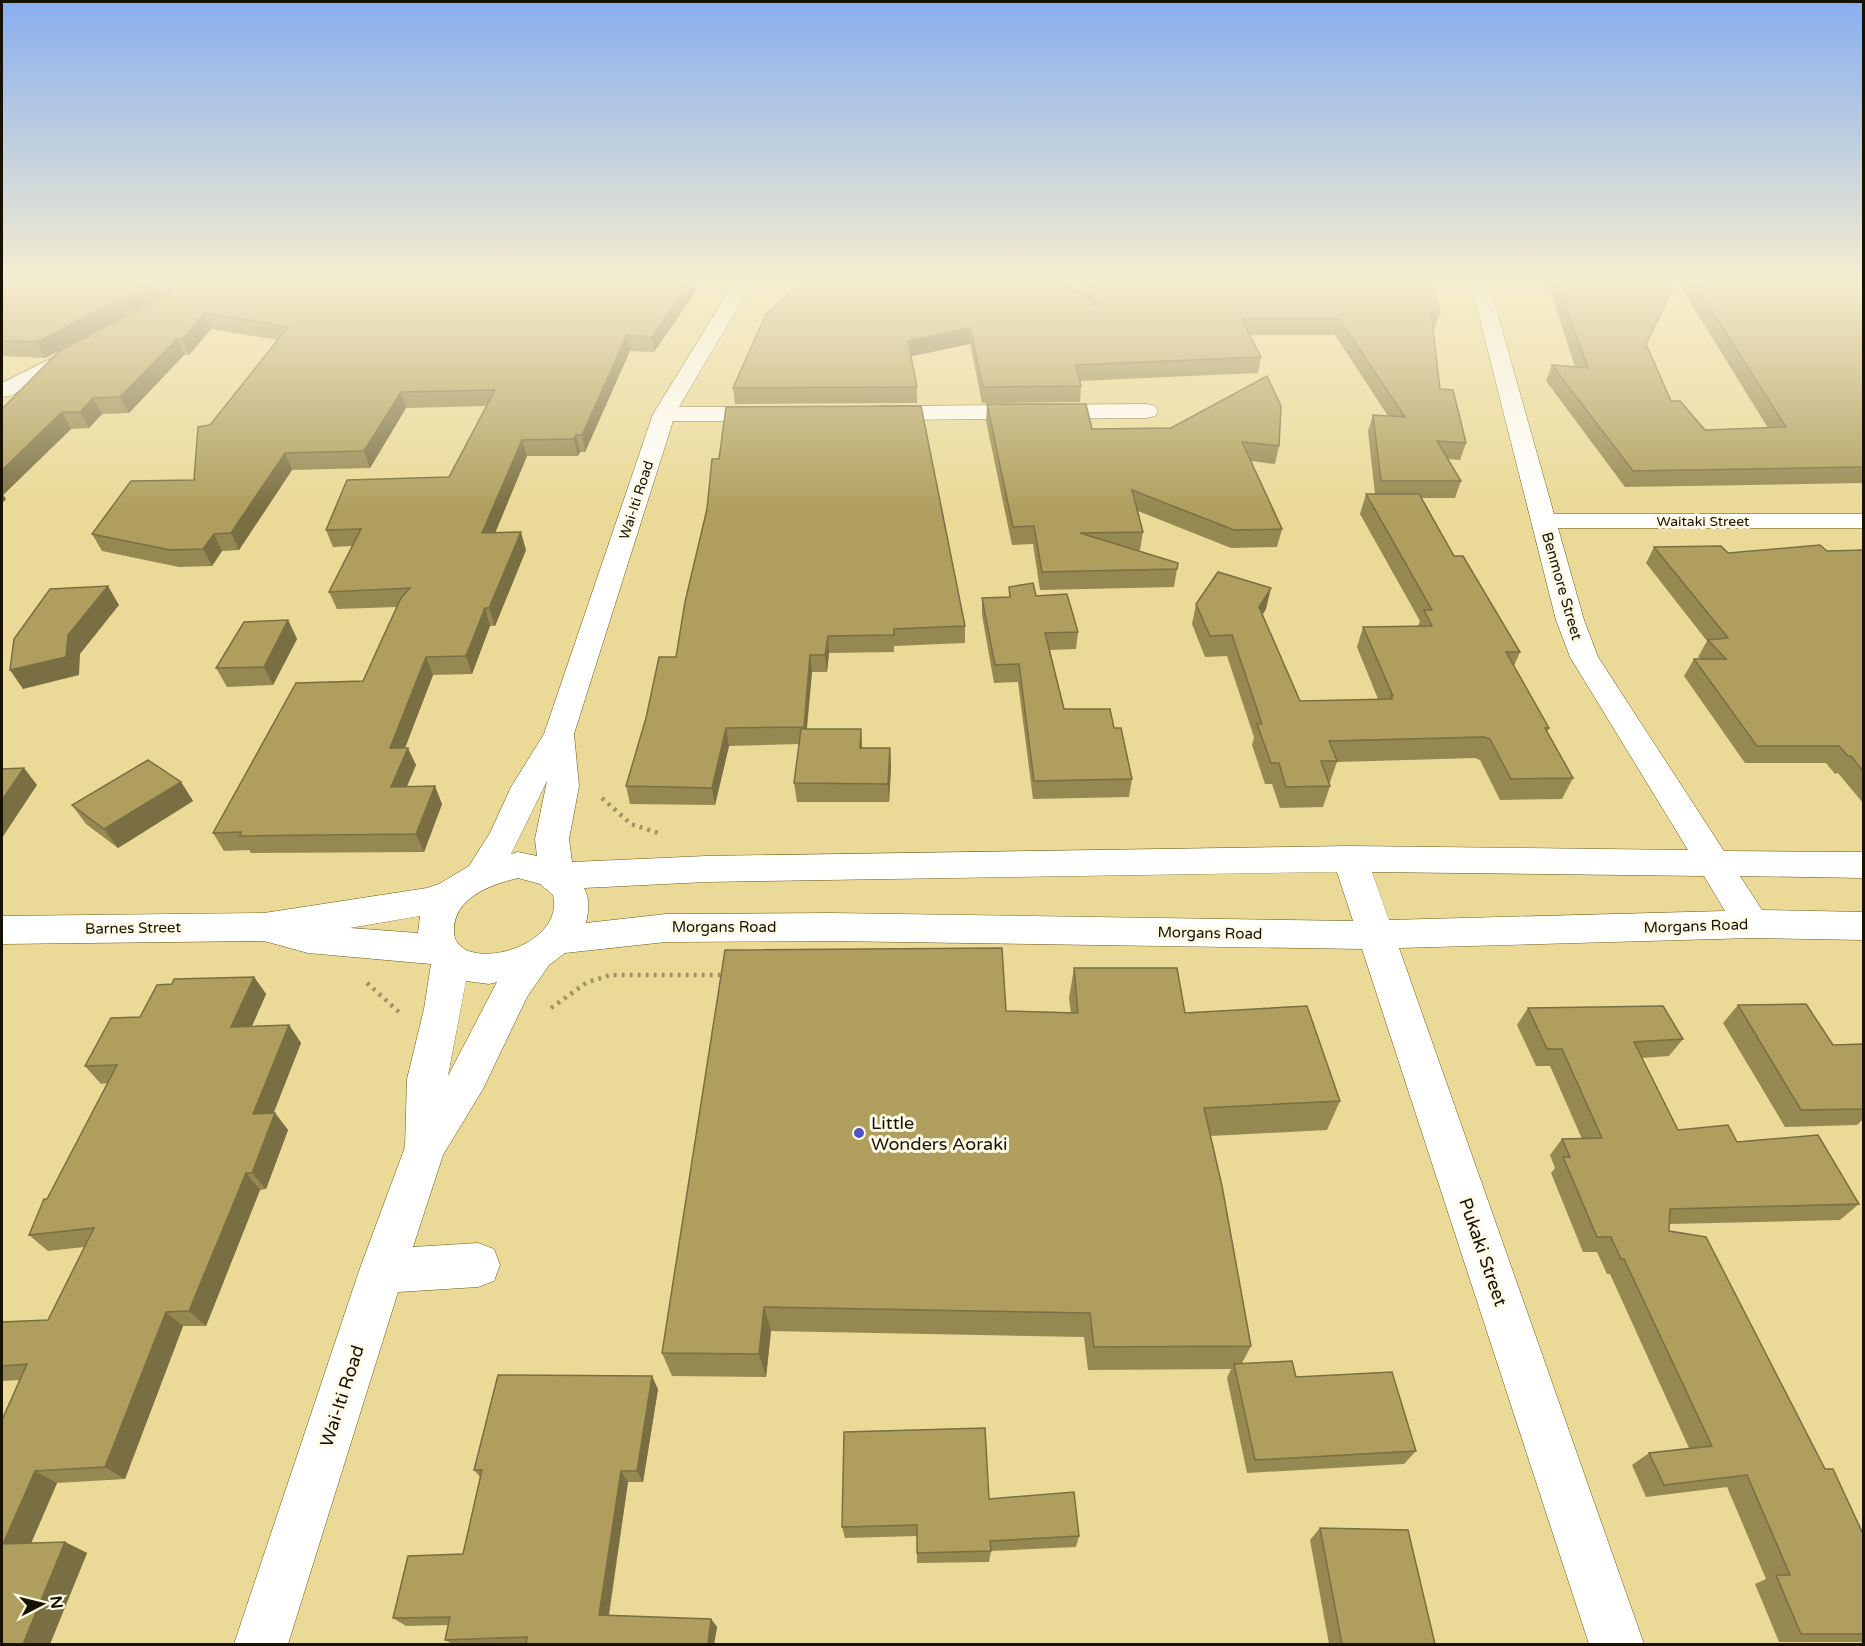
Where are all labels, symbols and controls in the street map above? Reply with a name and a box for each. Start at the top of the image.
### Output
street label: Wai-Iti Road [616,458,657,542]
street label: Waitaki Street [1657,513,1750,530]
street label: Benmore Street [1538,530,1586,642]
street label: Morgans Road [1643,915,1749,937]
street label: Barnes Street [85,918,181,938]
street label: Morgans Road [672,918,776,936]
street label: Morgans Road [1157,923,1263,943]
place label: Little Wonders Aoraki [871,1112,1008,1155]
marker: Little Wonders Aoraki [852,1126,866,1140]
street label: Pukaki Street [1454,1195,1512,1309]
street label: Wai-Iti Road [315,1342,369,1450]
north arrow [12,1574,72,1634]
text: N [45,1595,67,1610]

